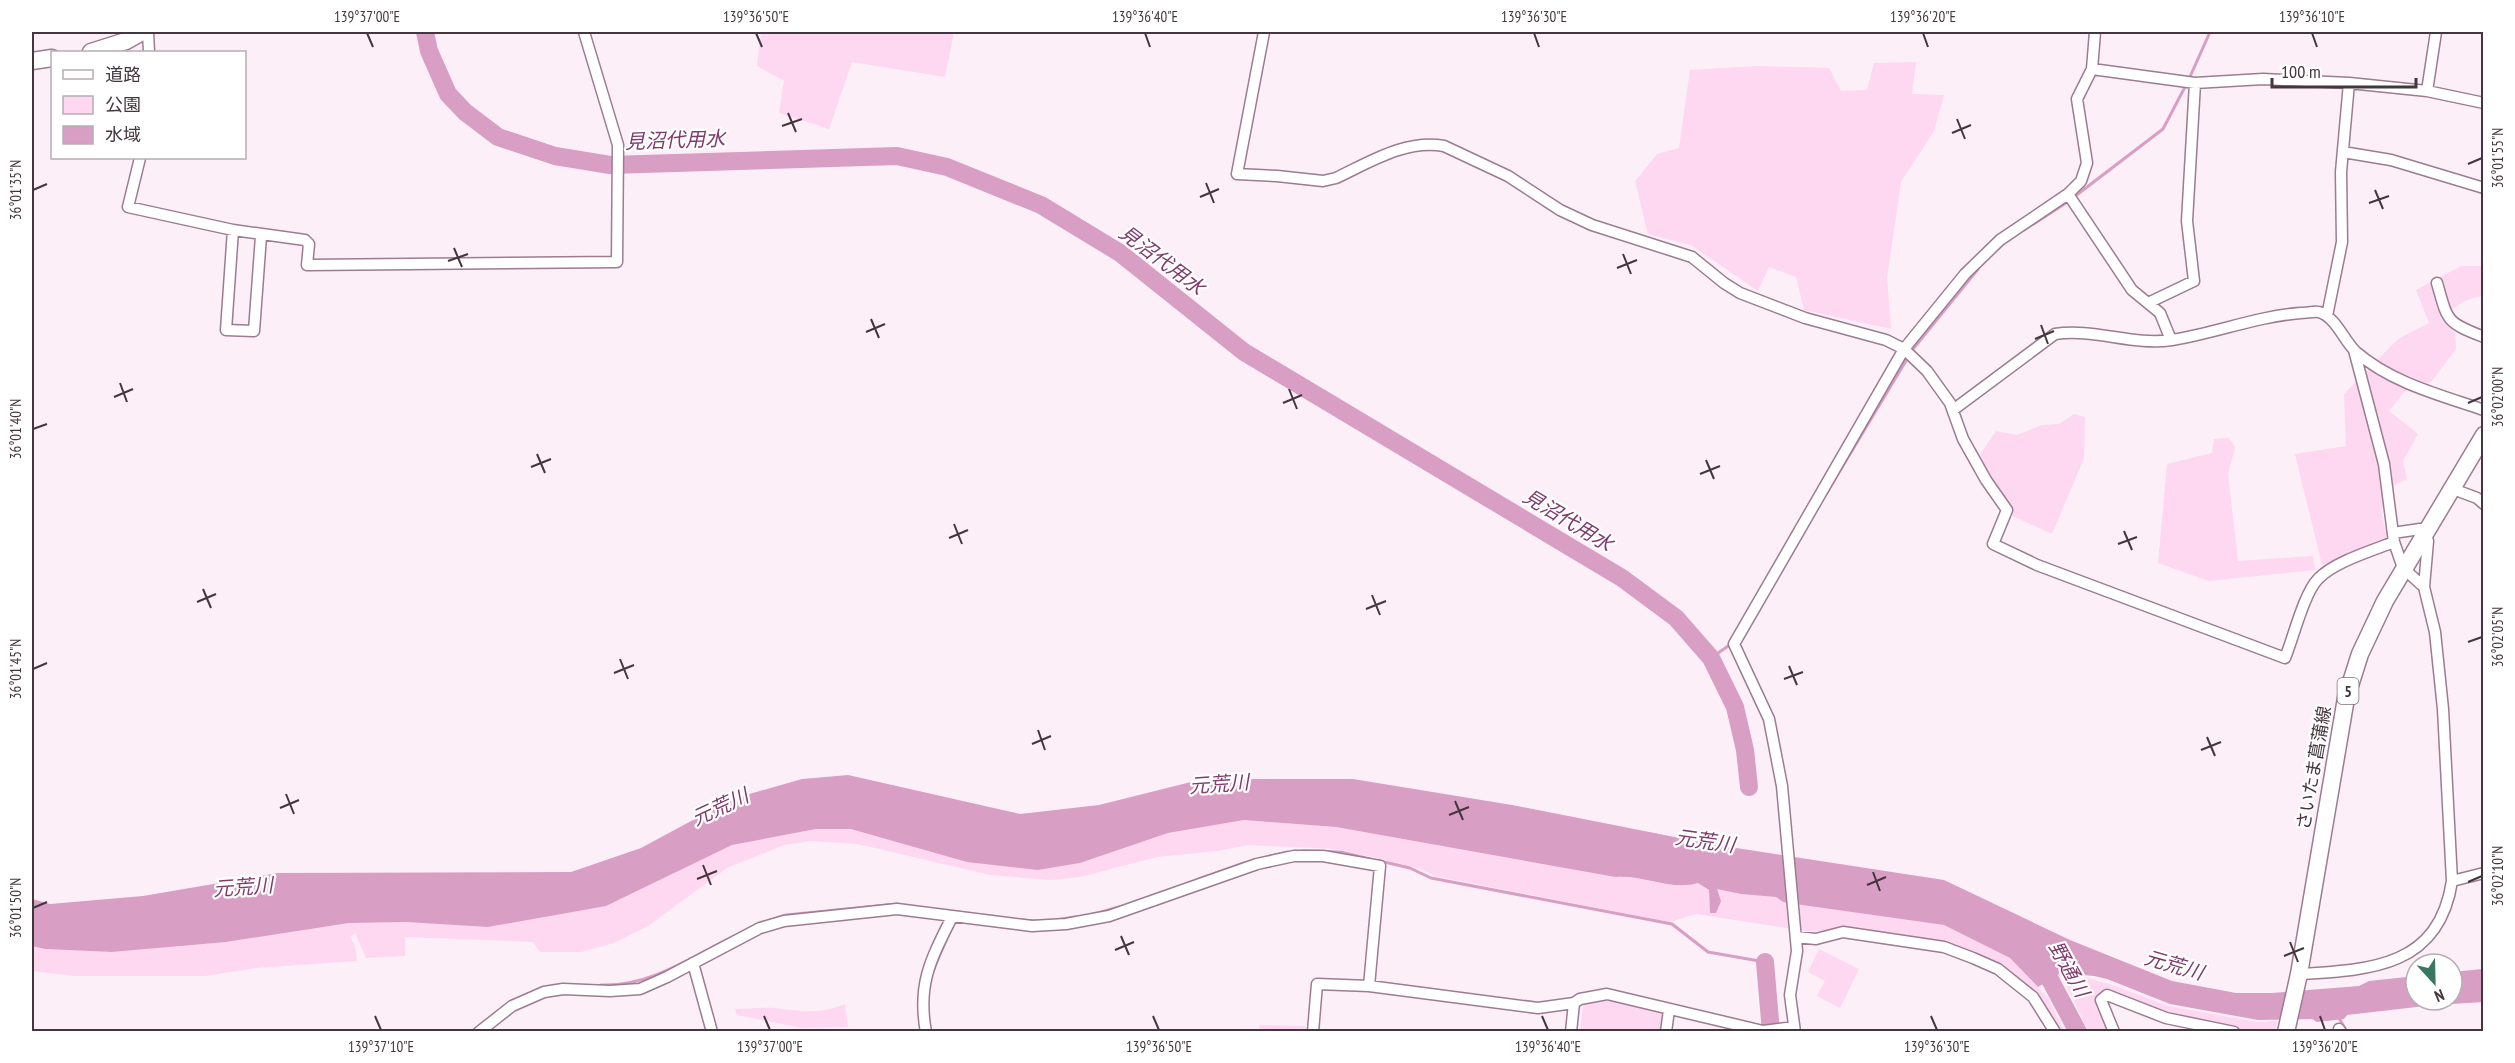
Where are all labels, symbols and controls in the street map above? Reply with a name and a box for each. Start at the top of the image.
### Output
text: 139°37'00"E [334,7,400,26]
text: 139°36'50"E [723,7,789,26]
text: 139°36'40"E [1112,7,1178,26]
text: 139°36'30"E [1501,7,1567,26]
text: 139°36'20"E [1890,7,1956,26]
text: 139°36'10"E [2279,7,2345,26]
legend [51,51,246,159]
scale bar [2272,51,2416,89]
text: 100 m [2281,60,2321,83]
text: 道路 [105,63,141,86]
text: 公園 [105,93,141,116]
text: 水域 [105,123,141,146]
water label: 見沼代用水 [625,125,727,155]
text: 36°01'55"N [2488,128,2507,188]
text: 36°01'35"N [6,160,25,220]
water label: 見沼代用水 [1114,220,1211,302]
text: 36°02'00"N [2488,367,2507,427]
text: 36°01'40"N [6,399,25,459]
water label: 見沼代用水 [1518,483,1619,558]
text: 36°02'05"N [2488,607,2507,667]
text: 36°01'45"N [6,639,25,699]
road number: 5 [2338,678,2358,704]
street label: さいたま菖蒲線 [2291,704,2336,832]
water label: 元荒川 [1188,769,1252,799]
water label: 元荒川 [687,782,754,831]
water label: 元荒川 [1673,824,1738,858]
text: 36°02'10"N [2488,846,2507,906]
water label: 元荒川 [212,872,276,902]
text: 36°01'50"N [6,878,25,938]
water label: 野通川 [2043,936,2096,1003]
water label: 元荒川 [2142,944,2208,986]
north arrow [2404,952,2464,1012]
text: N [2432,985,2447,1007]
text: 139°37'10"E [348,1037,414,1056]
text: 139°37'00"E [737,1037,803,1056]
text: 139°36'50"E [1126,1037,1192,1056]
text: 139°36'40"E [1515,1037,1581,1056]
text: 139°36'30"E [1904,1037,1970,1056]
text: 139°36'20"E [2292,1037,2358,1056]

